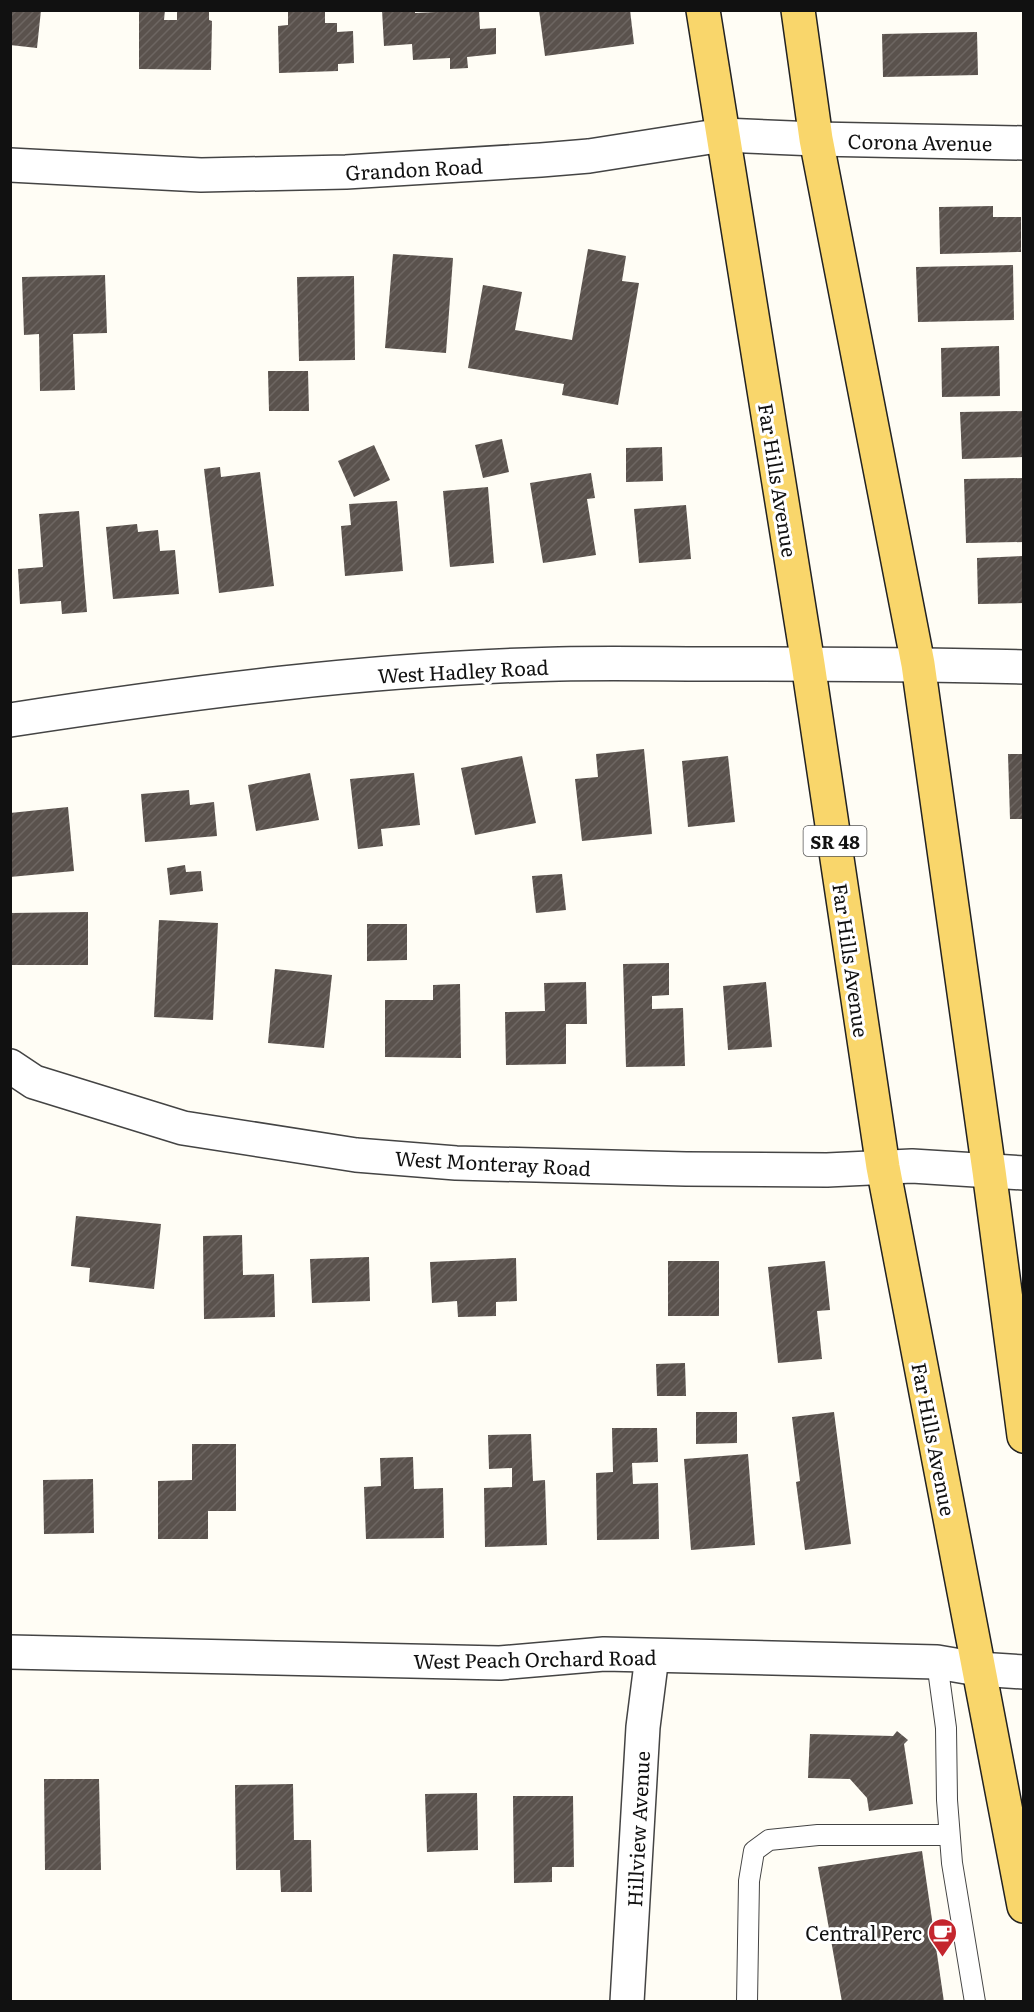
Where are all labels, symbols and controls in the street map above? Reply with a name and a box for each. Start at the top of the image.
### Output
street label: Corona Avenue [847,125,993,157]
street label: Grandon Road [345,149,483,187]
street label: Far Hills Avenue [752,401,806,559]
street label: West Hadley Road [377,651,549,689]
road number: SR 48 [804,826,866,856]
street label: Far Hills Avenue [826,881,878,1039]
street label: West Monteray Road [394,1142,592,1182]
street label: Far Hills Avenue [905,1360,965,1518]
street label: West Peach Orchard Road [413,1641,657,1675]
street label: Hillview Avenue [618,1750,656,1908]
cafe icon: Central Perc [927,1916,959,1958]
place label: Central Perc [805,1917,922,1947]

